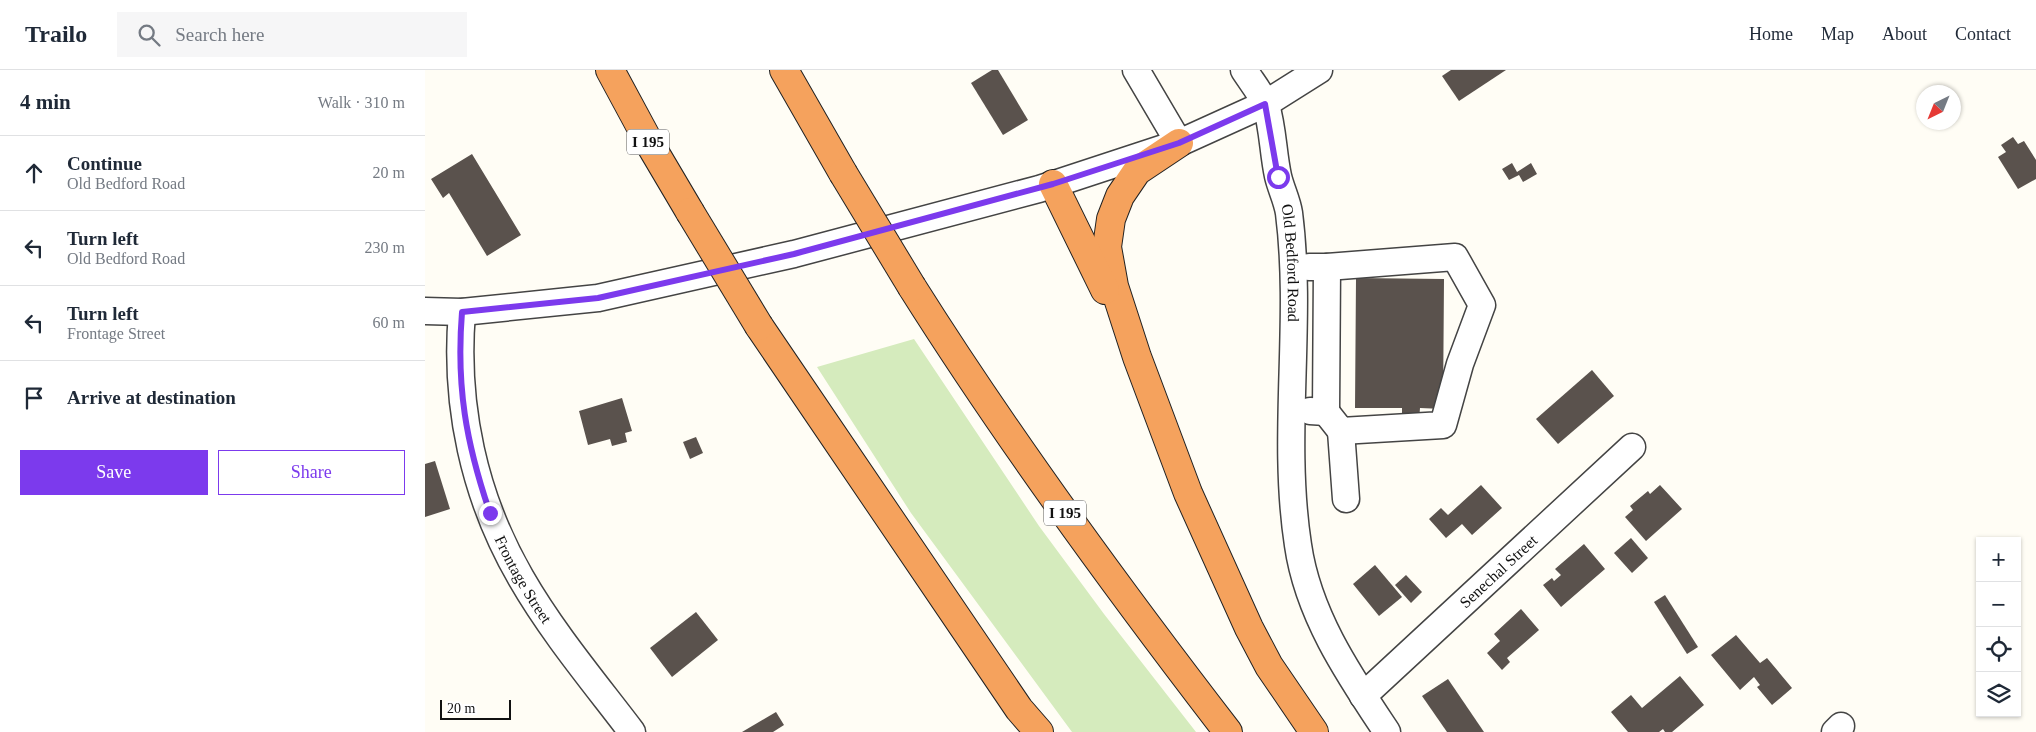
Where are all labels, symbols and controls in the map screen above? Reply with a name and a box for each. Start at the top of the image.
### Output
search box [117,12,467,57]
text: Trailo [25,21,87,47]
icon: search [135,21,163,49]
text: Search here [175,24,264,45]
text: Home [1749,24,1793,44]
text: Map [1821,24,1854,44]
text: About [1882,24,1927,44]
text: Contact [1955,24,2011,44]
north arrow [1916,85,1961,130]
text: 4 min [20,90,71,114]
text: Walk · 310 m [318,94,405,111]
road number: I 195 [627,130,669,154]
text: Continue [67,153,142,174]
icon: ahead [20,159,48,187]
text: 20 m [373,164,405,181]
route start [1267,166,1290,189]
text: Old Bedford Road [67,175,185,192]
street label: Old Bedford Road [1278,202,1302,322]
text: Turn left [67,228,139,249]
icon: left [20,234,48,262]
text: 230 m [365,239,405,256]
text: Old Bedford Road [67,250,185,267]
text: Turn left [67,303,139,324]
icon: left [20,309,48,337]
text: 60 m [373,314,405,331]
text: Frontage Street [67,325,165,342]
icon: arrive [20,384,48,412]
text: Arrive at destination [67,387,236,408]
button: Save [20,450,208,495]
button: Share [218,450,405,495]
road number: I 195 [1044,500,1086,526]
route end [479,502,502,525]
street label: Senechal Street [1456,531,1541,611]
street label: Frontage Street [491,533,555,627]
map controls [1976,537,2021,717]
button: + [1976,537,2021,582]
button: − [1976,582,2021,627]
button: locate [1976,627,2021,672]
button: layers [1976,672,2021,717]
scale bar [440,697,511,720]
text: 20 m [447,701,475,716]

